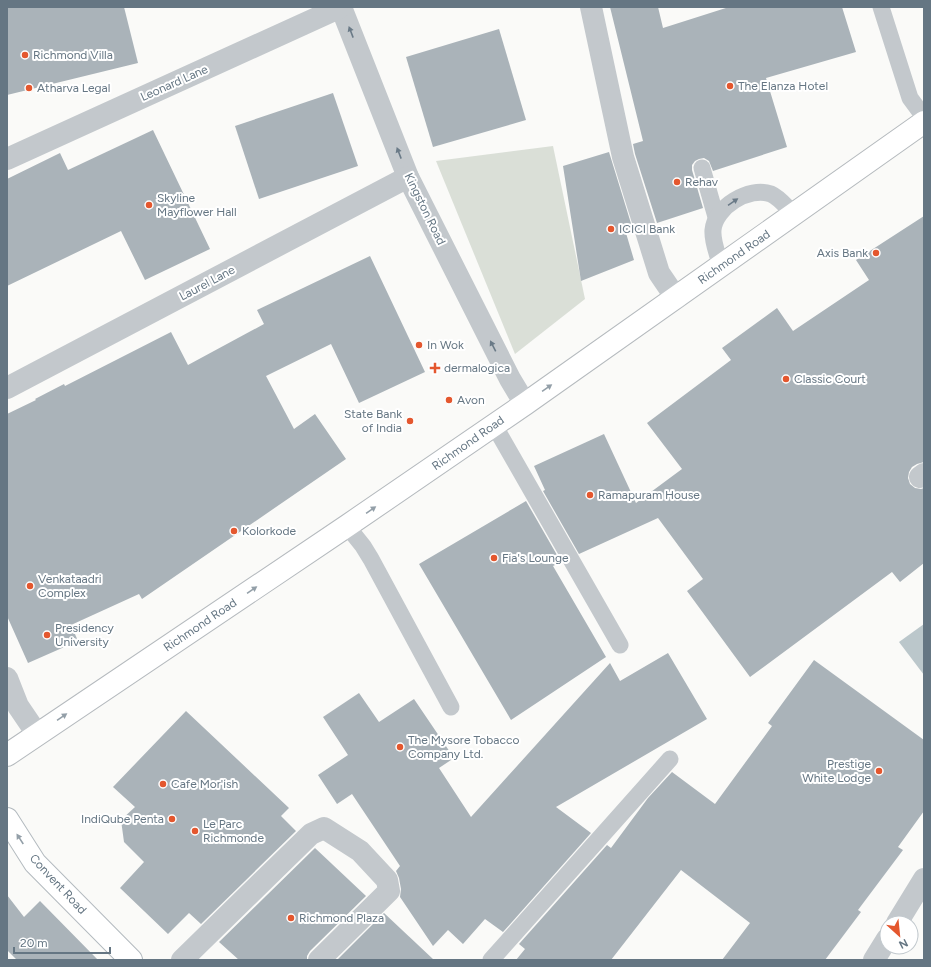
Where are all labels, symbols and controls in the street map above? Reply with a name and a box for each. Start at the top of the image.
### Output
one-way arrow [348,26,354,38]
place label: Richmond Villa [33,48,113,62]
marker: Richmond Villa [20,50,30,60]
street label: Leonard Lane [138,62,210,104]
place label: The Elanza Hotel [738,79,828,93]
place label: Atharva Legal [37,81,110,95]
marker: The Elanza Hotel [725,81,735,91]
marker: Atharva Legal [24,83,34,93]
one-way arrow [395,147,401,159]
street label: Kingston Road [402,171,448,247]
place label: Rehav [685,175,719,189]
marker: Rehav [672,177,682,187]
place label: Skyline Mayflower Hall [157,191,237,219]
one-way arrow [728,198,738,206]
marker: Skyline Mayflower Hall [144,200,154,210]
place label: ICICI Bank [619,222,675,236]
marker: ICICI Bank [606,224,616,234]
street label: Richmond Road [695,227,773,287]
place label: Axis Bank [817,246,868,260]
marker: Axis Bank [871,248,881,258]
street label: Laurel Lane [177,262,238,303]
place label: In Wok [427,338,464,352]
marker: In Wok [414,340,424,350]
one-way arrow [489,340,496,351]
place label: dermalogica [444,361,510,375]
marker: dermalogica [429,362,441,374]
place label: Classic Court [794,372,866,386]
marker: Classic Court [781,374,791,384]
one-way arrow [542,384,553,392]
place label: Avon [457,393,485,407]
marker: Avon [444,395,454,405]
place label: State Bank of India [344,407,402,435]
street label: Richmond Road [429,413,507,473]
marker: State Bank of India [405,416,415,426]
place label: Ramapuram House [598,488,700,502]
marker: Ramapuram House [585,490,595,500]
one-way arrow [366,506,376,514]
place label: Kolorkode [242,524,297,538]
marker: Kolorkode [229,526,239,536]
place label: Fia's Lounge [502,551,569,565]
marker: Fia's Lounge [489,553,499,563]
place label: Venkataadri Complex [38,572,102,600]
marker: Venkataadri Complex [25,581,35,591]
one-way arrow [247,586,257,594]
street label: Richmond Road [161,595,239,655]
place label: Presidency University [55,621,114,649]
marker: Presidency University [42,630,52,640]
one-way arrow [57,713,67,721]
place label: The Mysore Tobacco Company Ltd. [408,733,519,761]
marker: The Mysore Tobacco Company Ltd. [395,742,405,752]
place label: Prestige White Lodge [802,757,871,785]
marker: Prestige White Lodge [874,766,884,776]
place label: Cafe Mor'ish [171,777,239,791]
marker: Cafe Mor'ish [158,779,168,789]
place label: IndiQube Penta [81,812,164,826]
marker: IndiQube Penta [167,814,177,824]
place label: Le Parc Richmonde [203,817,264,845]
marker: Le Parc Richmonde [190,826,200,836]
one-way arrow [16,834,24,844]
street label: Convent Road [27,851,89,917]
place label: Richmond Plaza [299,911,384,925]
marker: Richmond Plaza [286,913,296,923]
north arrow [879,915,919,955]
scale bar [14,929,110,955]
text: 20 m [20,936,48,950]
text: N [897,936,910,951]

